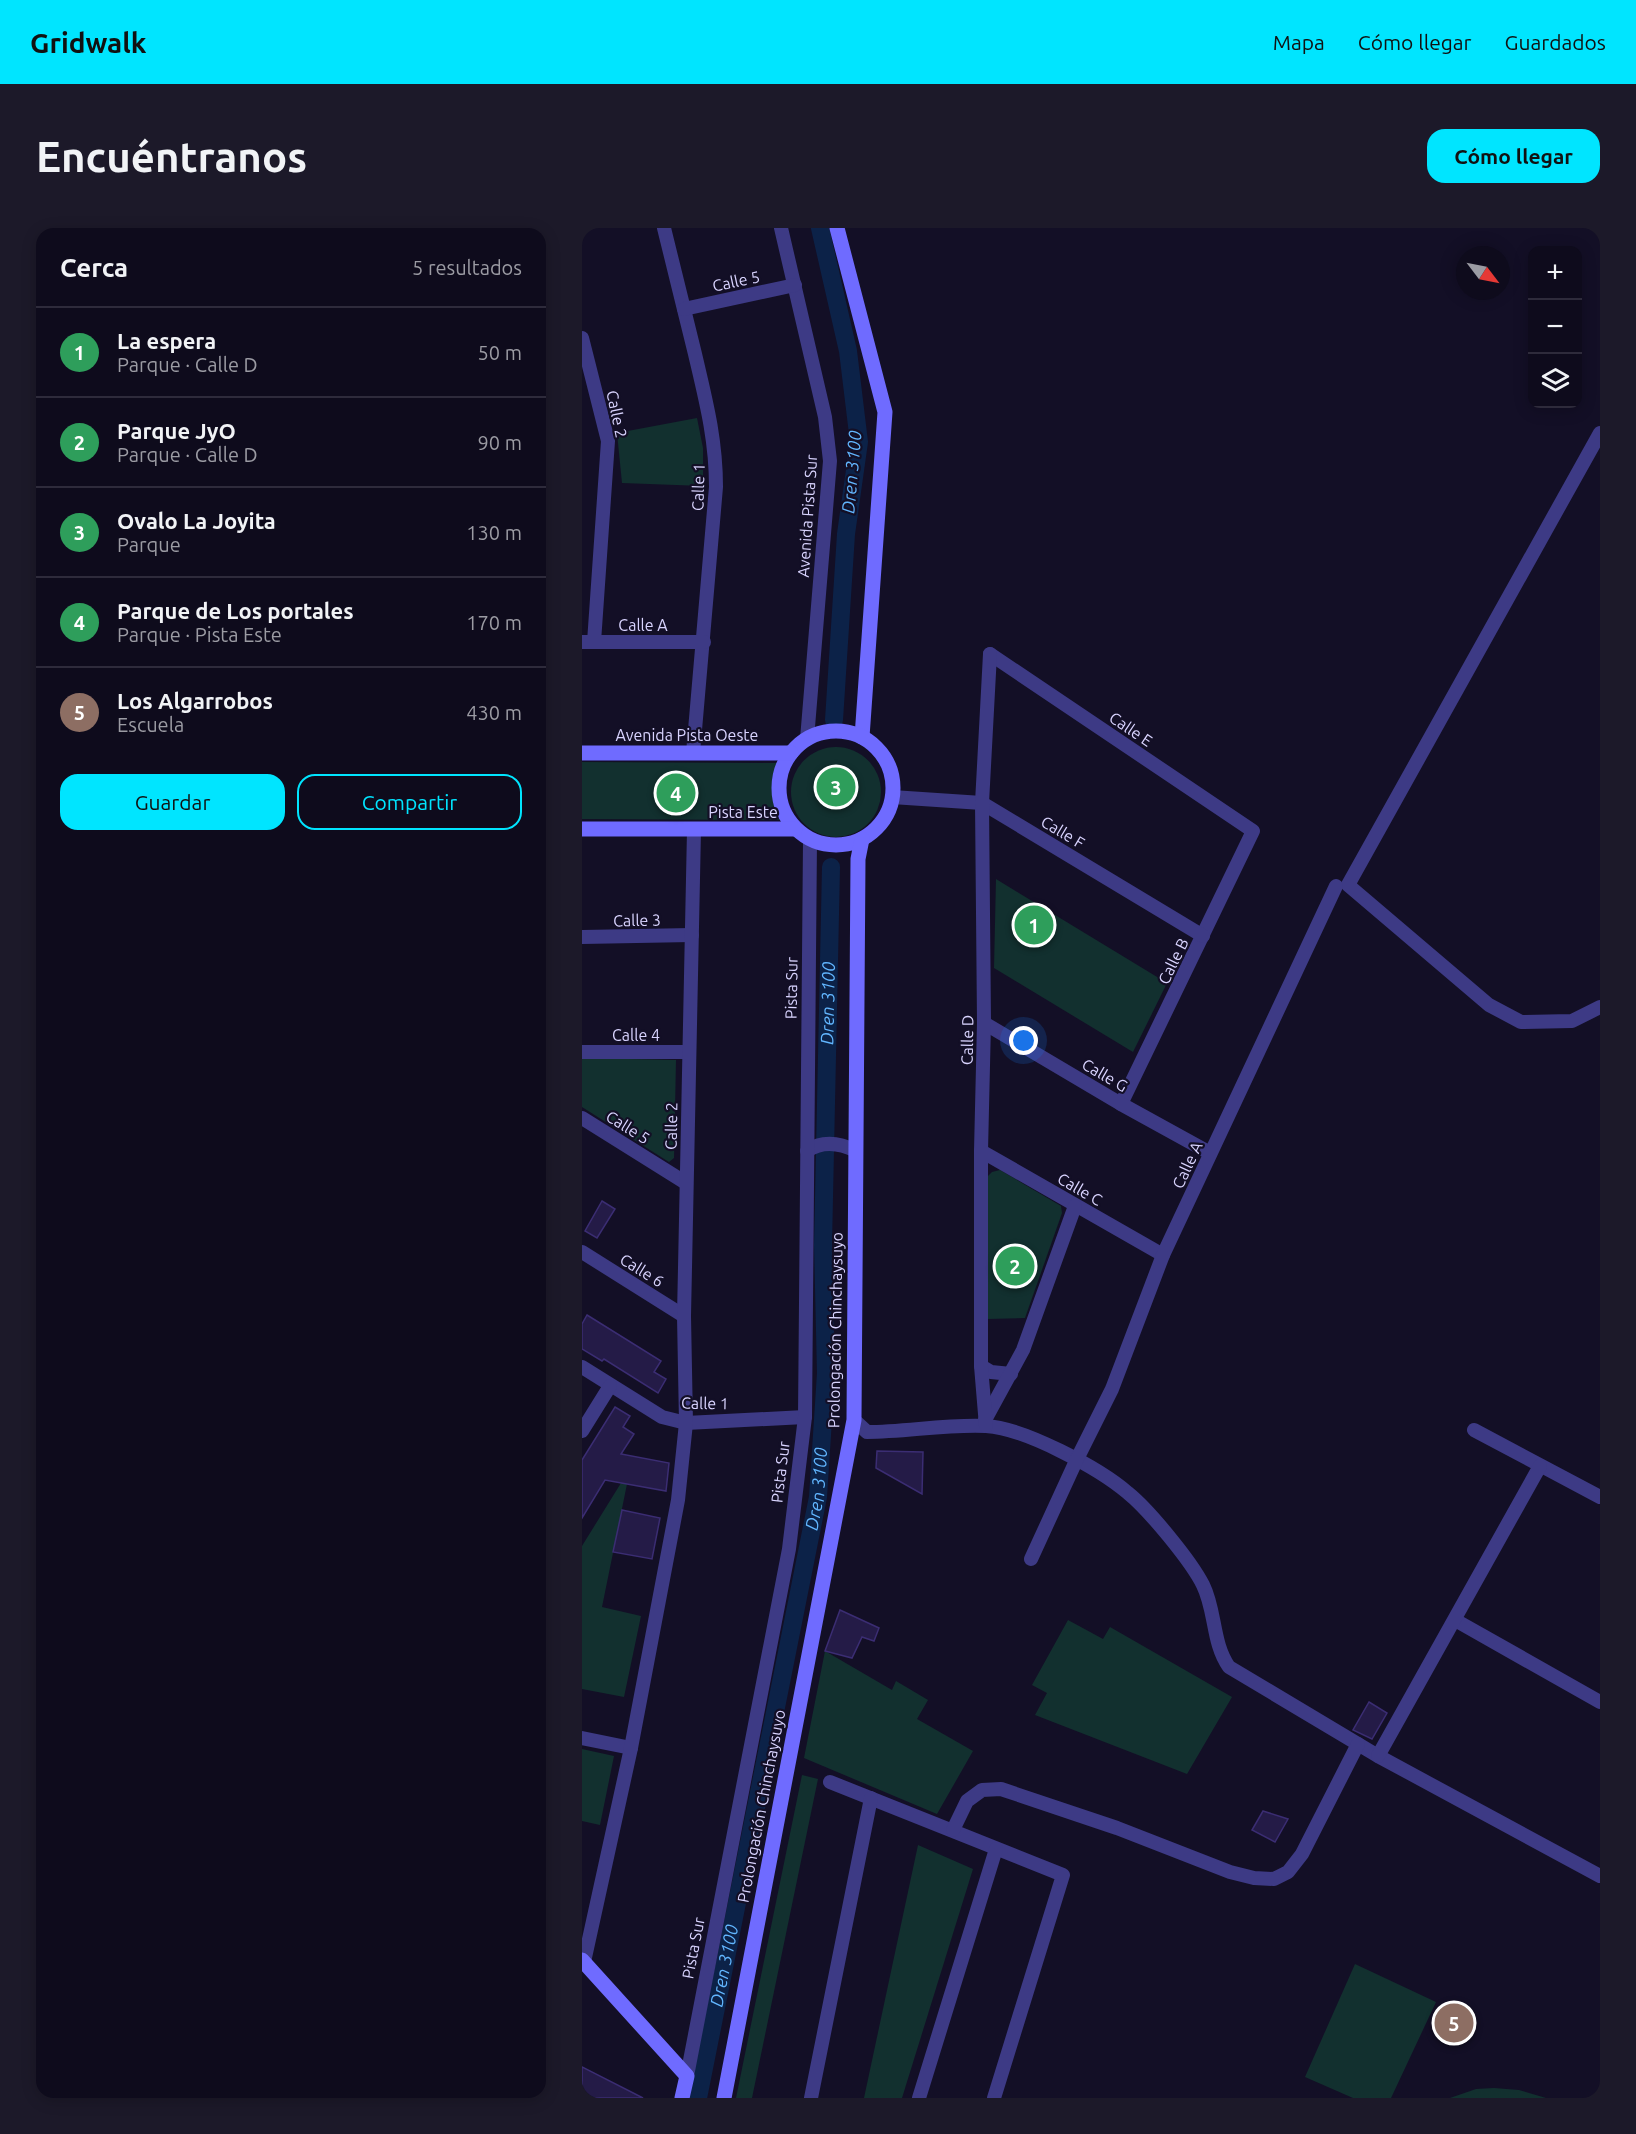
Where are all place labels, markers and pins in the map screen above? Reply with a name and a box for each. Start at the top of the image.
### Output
pin: 3 [816,764,856,810]
pin: 4 [656,770,695,816]
pin: 1 [1014,902,1054,948]
pin: 2 [996,1244,1034,1288]
pin: 5 [1434,2000,1474,2046]

